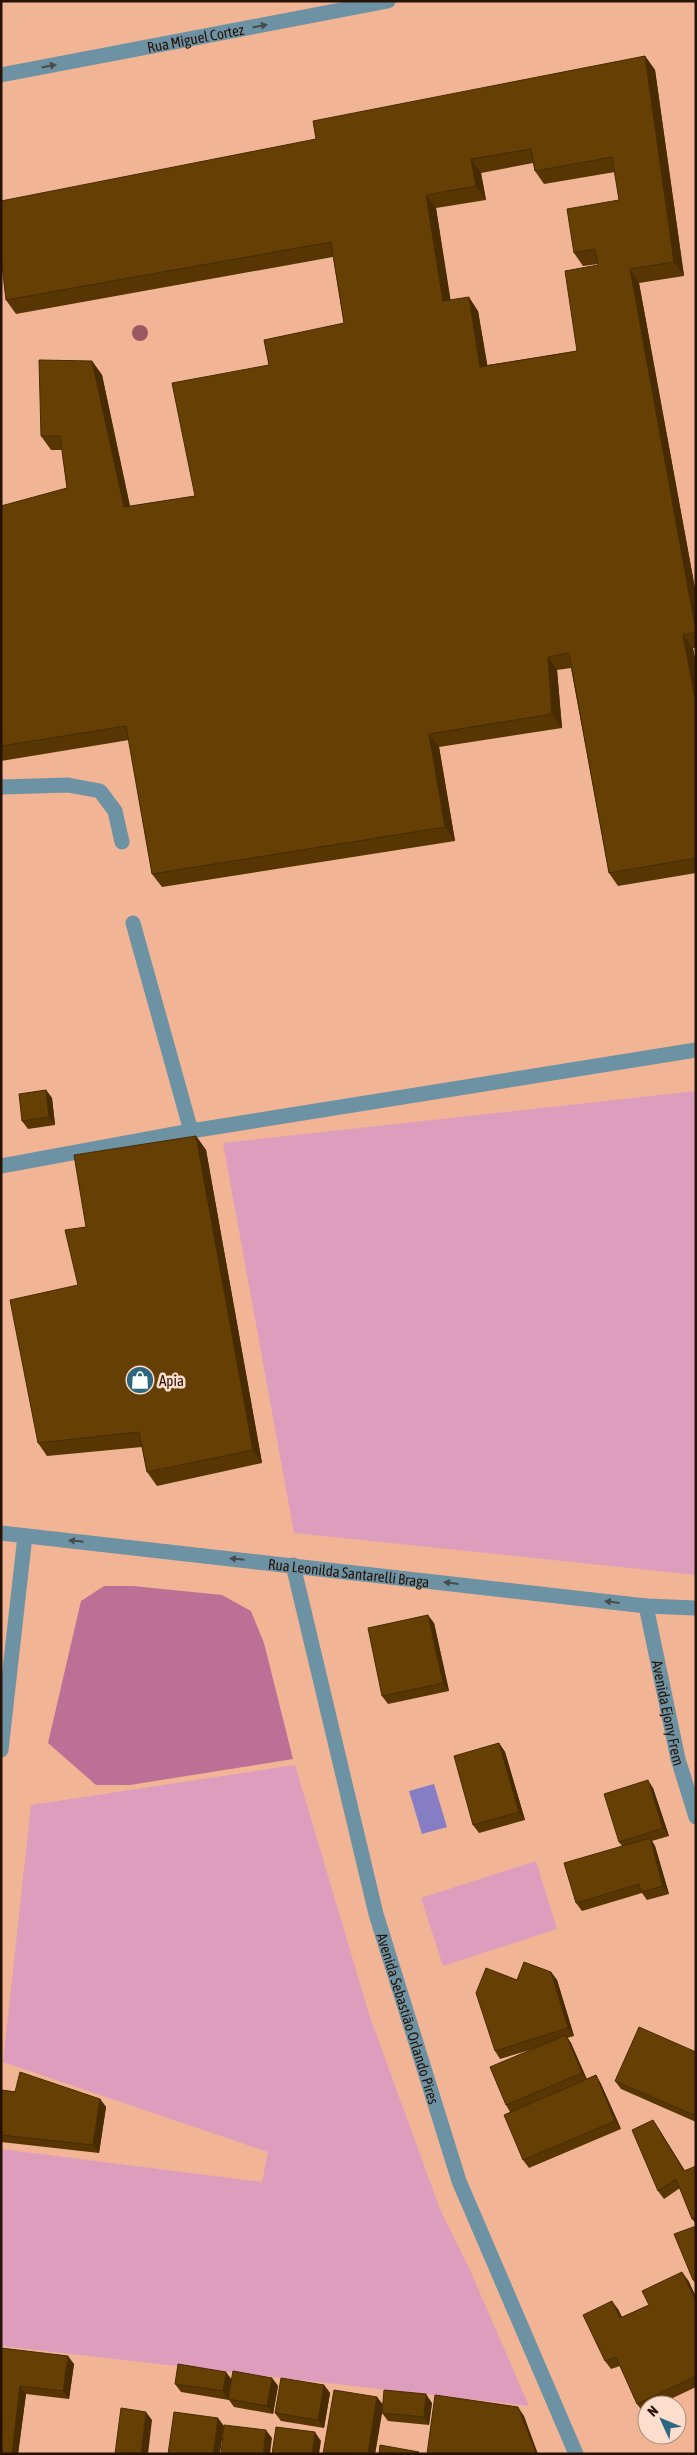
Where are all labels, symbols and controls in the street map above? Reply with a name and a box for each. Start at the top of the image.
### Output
street label: Rua Miguel Cortez [146,20,246,55]
one-way arrow [253,21,269,29]
one-way arrow [42,61,58,69]
shop icon: Apia [125,1365,155,1395]
place label: Apia [159,1372,184,1389]
one-way arrow [67,1537,83,1545]
one-way arrow [229,1555,245,1563]
street label: Rua Leonilda Santarelli Braga [267,1555,430,1590]
one-way arrow [443,1579,459,1587]
one-way arrow [604,1598,620,1606]
street label: Avenida Ejony Frem [649,1658,688,1768]
street label: Avenida Sebastião Orlando Pires [374,1931,443,2106]
north arrow [637,2395,687,2445]
text: N [644,2402,661,2419]

